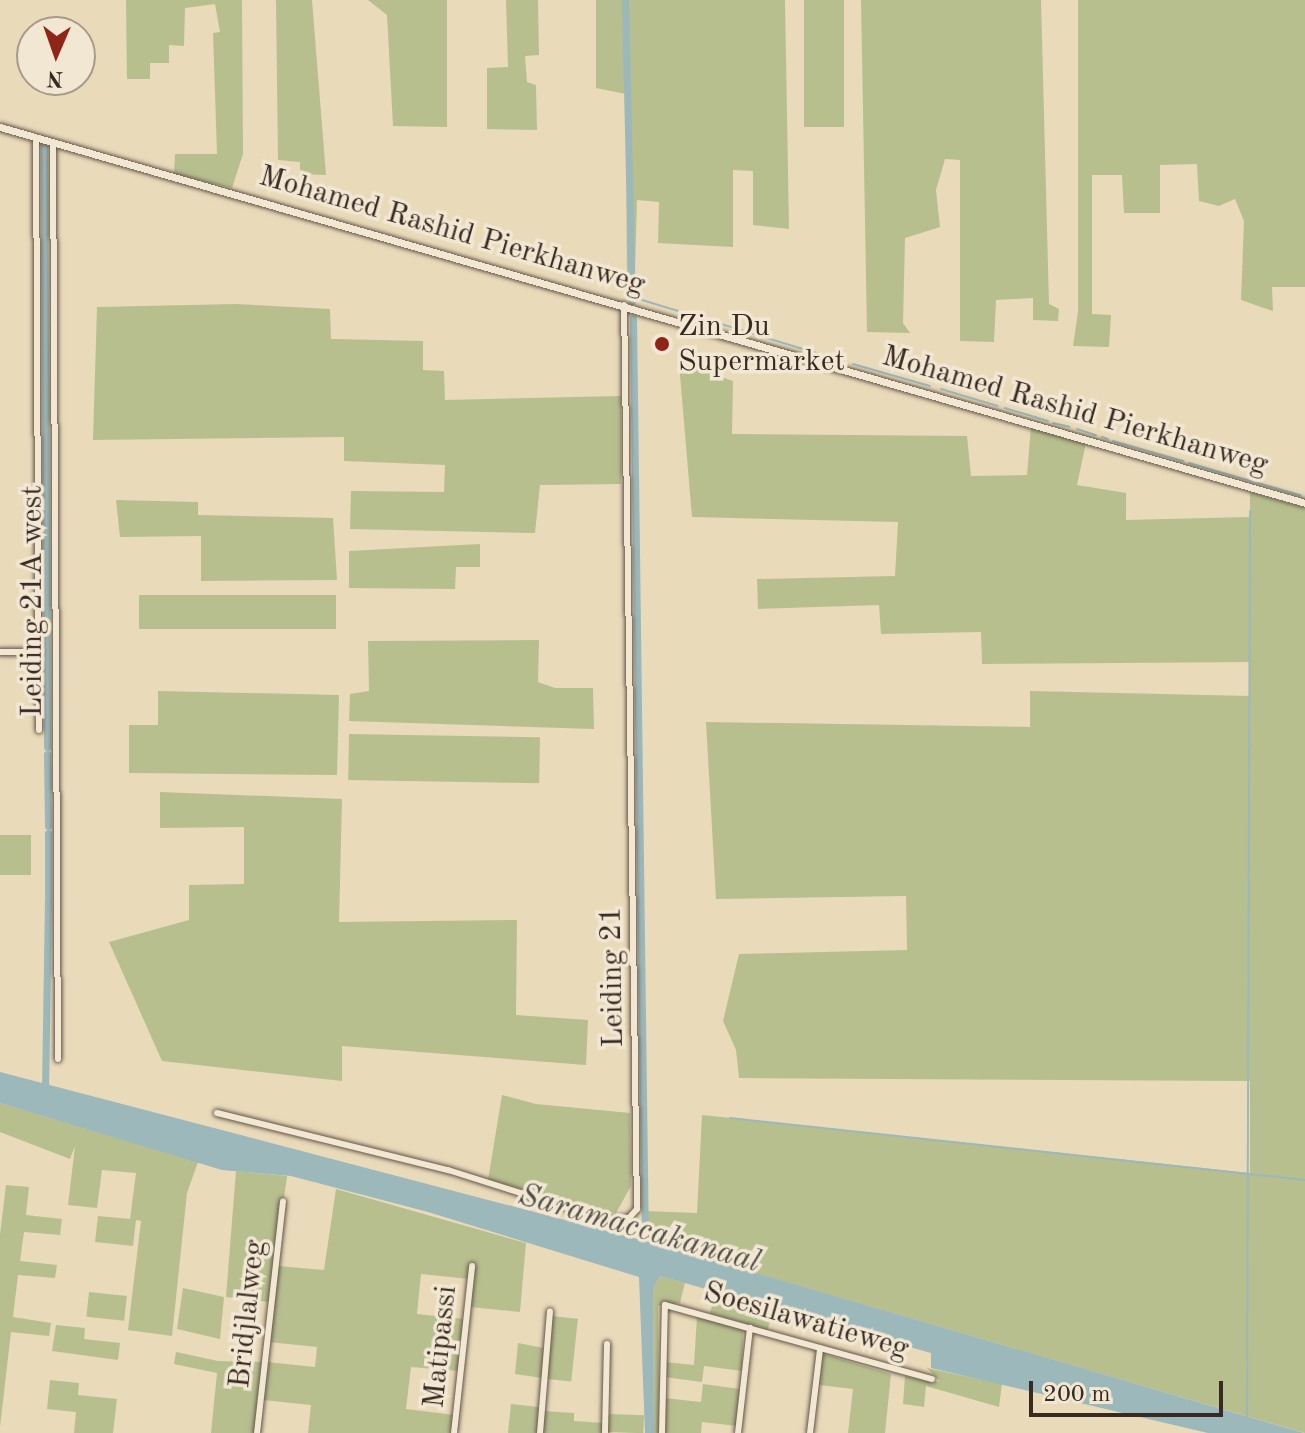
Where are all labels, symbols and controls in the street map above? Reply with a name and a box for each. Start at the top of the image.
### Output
north arrow [16,16,96,96]
text: N [46,67,64,89]
street label: Mohamed Rashid Pierkhanweg [255,159,649,303]
place label: Zin Du Supermarket [678,309,845,380]
marker: Zin Du Supermarket [653,335,671,353]
street label: Mohamed Rashid Pierkhanweg [878,339,1272,483]
street label: Leiding 21A west [15,485,51,717]
street label: Leiding 21 [594,906,632,1048]
water label: Saramaccakanaal [514,1177,764,1283]
street label: Bridjlalweg [222,1238,274,1390]
street label: Soesilawatieweg [699,1274,913,1368]
street label: Matipassi [417,1284,465,1410]
scale bar [1033,1365,1227,1415]
text: 200 m [1043,1383,1111,1407]

